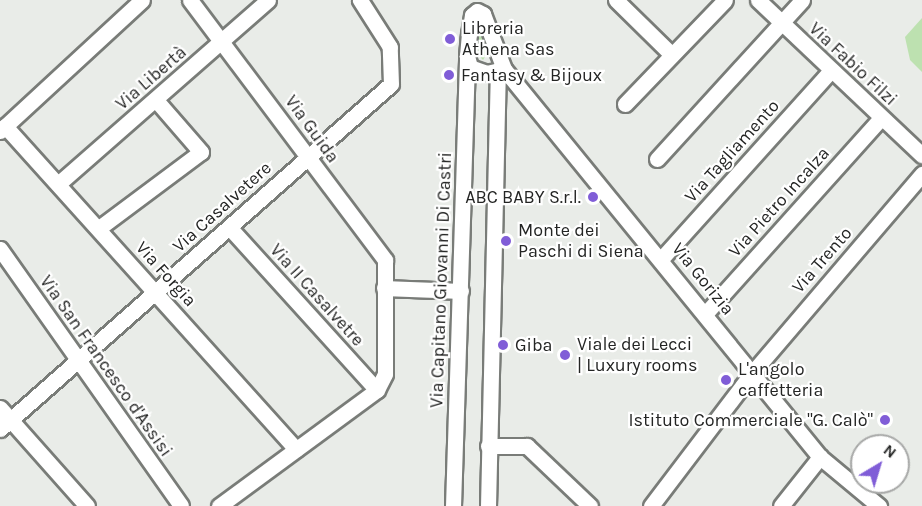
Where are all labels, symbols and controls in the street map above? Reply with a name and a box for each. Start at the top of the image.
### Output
place label: Libreria Athena Sas [462,18,555,60]
street label: Via Fabio Filzi [805,18,901,110]
marker: Libreria Athena Sas [443,32,457,46]
street label: Via Libertà [111,41,191,115]
place label: Fantasy & Bijoux [461,64,602,86]
marker: Fantasy & Bijoux [442,68,456,82]
street label: Via Guida [280,91,344,167]
street label: Via Tagliamento [680,95,784,207]
street label: Via Pietro Incalza [724,143,834,261]
street label: Via Capitano Giovanni Di Castri [426,152,456,408]
street label: Via Casalvetere [168,157,276,257]
place label: ABC BABY S.r.l. [465,186,581,208]
marker: ABC BABY S.r.l. [586,190,600,204]
place label: Monte dei Paschi di Siena [518,220,644,262]
street label: Via Trento [787,223,857,297]
marker: Monte dei Paschi di Siena [499,234,513,248]
street label: Via Forgia [131,237,201,311]
street label: Via Gorizia [667,238,739,320]
street label: Via II Casalvetre [265,239,369,351]
street label: Via San Francesco d'Assisi [35,271,177,461]
place label: Giba [515,334,553,356]
place label: Viale dei Lecci | Luxury rooms [577,334,697,376]
marker: Giba [496,338,510,352]
marker: Viale dei Lecci | Luxury rooms [558,348,572,362]
place label: L'angolo caffetteria [738,359,823,401]
marker: L'angolo caffetteria [719,373,733,387]
place label: Istituto Commerciale "G. Calò" [629,409,873,431]
marker: Istituto Commerciale "G. Calò" [878,413,892,427]
north arrow [850,434,910,494]
text: N [880,440,901,462]

